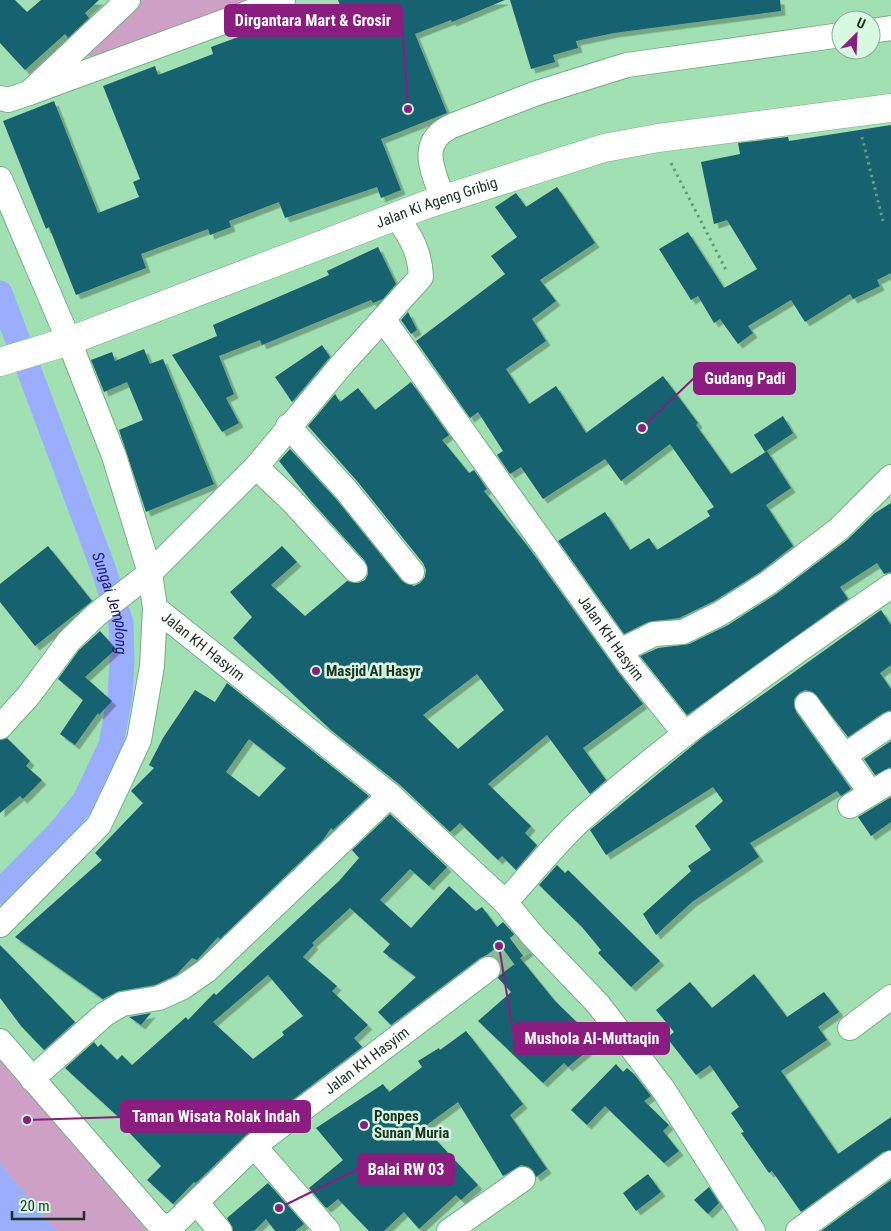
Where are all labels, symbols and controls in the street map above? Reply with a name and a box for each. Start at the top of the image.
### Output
callout: Dirgantara Mart & Grosir [225,5,402,36]
north arrow [831,10,881,60]
text: Dirgantara Mart & Grosir [235,11,391,30]
text: U [854,14,868,32]
street label: Jalan Ki Ageng Gribig [373,174,500,232]
callout: Gudang Padi [694,363,795,394]
text: Gudang Padi [705,369,785,388]
water label: Sungai Jemplong [88,549,131,655]
street label: Jalan KH Hasyim [574,592,648,684]
street label: Jalan KH Hasyim [158,608,248,685]
place label: Masjid Al Hasyr [326,662,421,680]
marker: Masjid Al Hasyr [310,665,322,677]
street label: Jalan KH Hasyim [321,1023,413,1098]
callout: Mushola Al-Muttaqin [514,1023,669,1054]
text: Mushola Al-Muttaqin [525,1029,660,1048]
callout: Taman Wisata Rolak Indah [121,1101,310,1132]
text: Taman Wisata Rolak Indah [132,1107,300,1126]
place label: Ponpes Sunan Muria [374,1107,449,1142]
marker: Ponpes Sunan Muria [358,1119,370,1131]
callout: Balai RW 03 [358,1154,454,1185]
text: Balai RW 03 [368,1160,444,1179]
scale bar [12,1188,85,1220]
text: 20 m [20,1197,50,1215]

